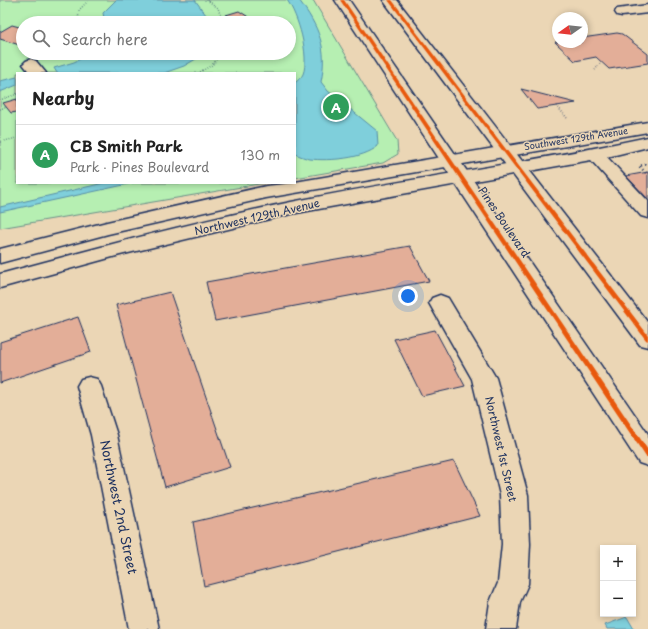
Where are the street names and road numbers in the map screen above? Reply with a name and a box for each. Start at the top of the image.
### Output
street label: Southwest 129th Avenue [523,123,629,153]
street label: Pines Boulevard [474,183,535,261]
street label: Northwest 129th Avenue [193,194,321,239]
street label: Northwest 1st Street [481,395,522,504]
street label: Northwest 2nd Street [96,438,143,576]

